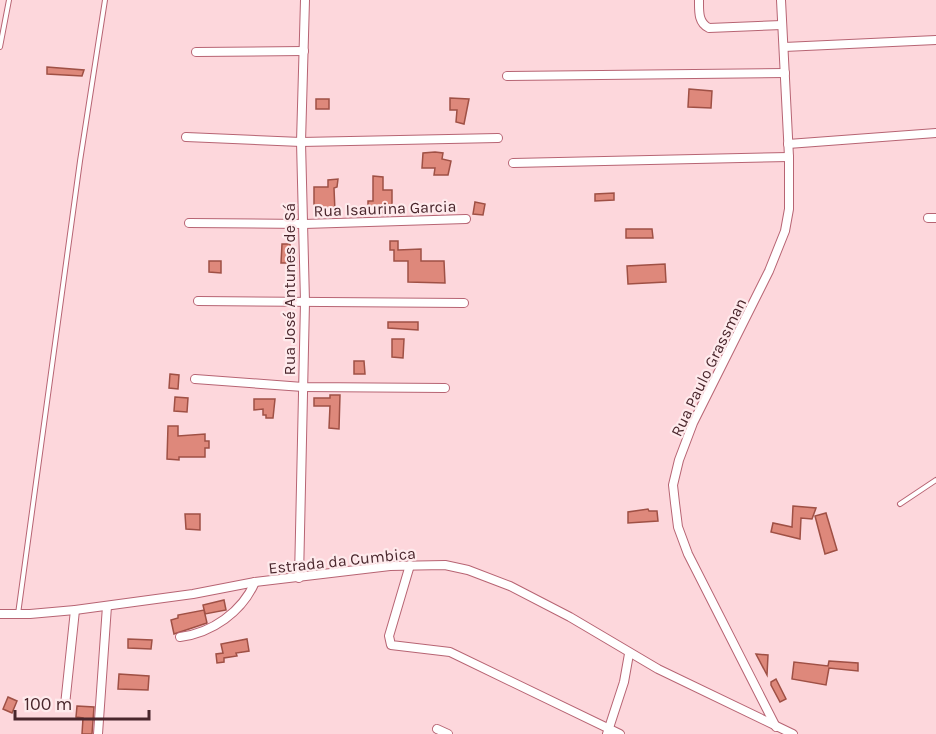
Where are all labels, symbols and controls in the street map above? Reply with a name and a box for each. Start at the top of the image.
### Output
street label: Rua Isaurina Garcia [313,197,457,220]
street label: Rua José Antunes de Sá [280,203,299,375]
street label: Rua Paulo Grassman [667,295,750,440]
street label: Estrada da Cumbica [267,543,417,578]
scale bar [15,683,148,721]
text: 100 m [24,693,72,715]

